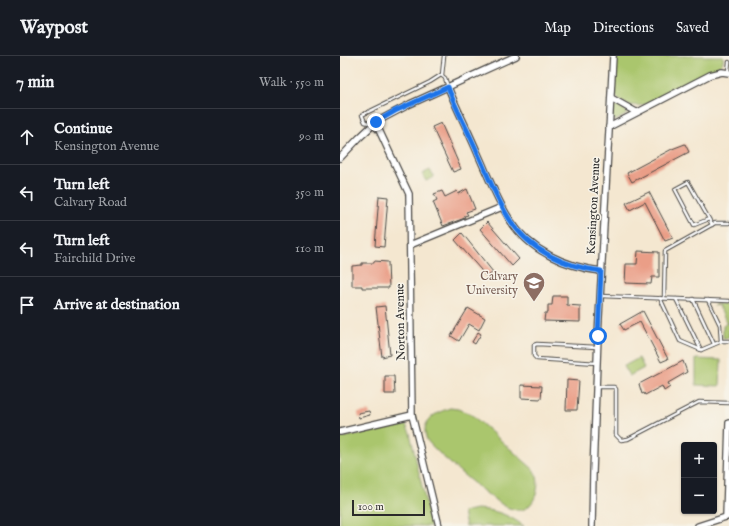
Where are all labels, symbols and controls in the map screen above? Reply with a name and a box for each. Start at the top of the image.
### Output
text: Waypost [20,16,88,40]
text: Map [544,19,571,37]
text: Directions [593,19,654,37]
text: Saved [676,19,709,37]
text: 7 min [16,72,54,93]
text: Walk · 550 m [259,74,324,91]
route end [367,113,385,131]
text: Continue [54,119,112,138]
icon: ahead [16,126,38,148]
text: 90 m [299,128,324,145]
text: Kensington Avenue [54,138,159,155]
street label: Kensington Avenue [583,157,604,255]
text: Turn left [54,175,110,194]
icon: left [16,182,38,204]
text: 350 m [295,184,324,201]
text: Calvary Road [54,194,127,211]
text: Turn left [54,231,110,250]
icon: left [16,238,38,260]
text: 110 m [295,240,324,257]
text: Fairchild Drive [54,250,135,267]
place label: Calvary University [466,269,518,298]
school or university icon: Calvary University [521,270,547,303]
street label: Norton Avenue [392,283,409,361]
icon: arrive [16,294,38,316]
text: Arrive at destination [54,295,180,314]
route start [589,327,607,345]
map controls [681,442,717,514]
button: + [681,442,717,478]
button: − [681,478,717,514]
scale bar [352,498,425,517]
text: 100 m [358,500,384,514]

